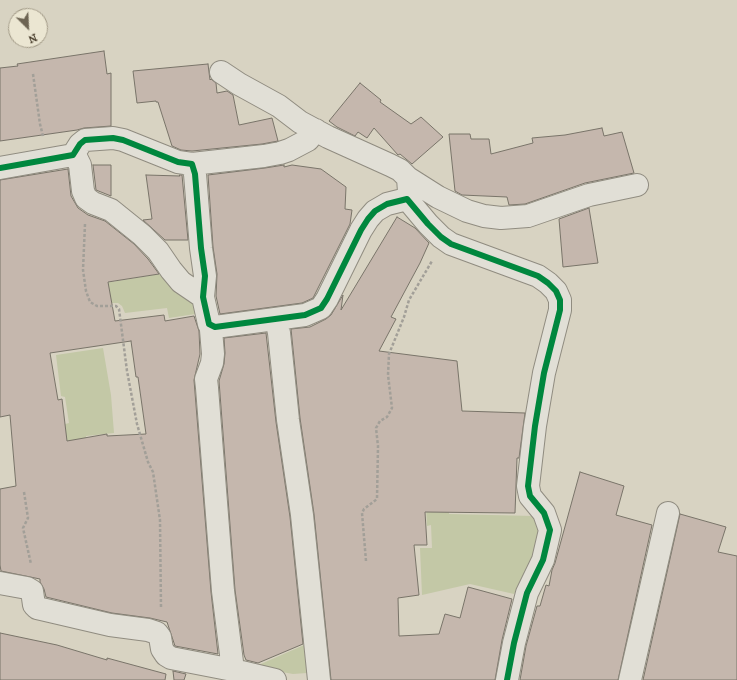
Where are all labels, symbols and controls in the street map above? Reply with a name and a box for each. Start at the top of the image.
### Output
north arrow [8,8,48,48]
text: N [26,31,39,46]

